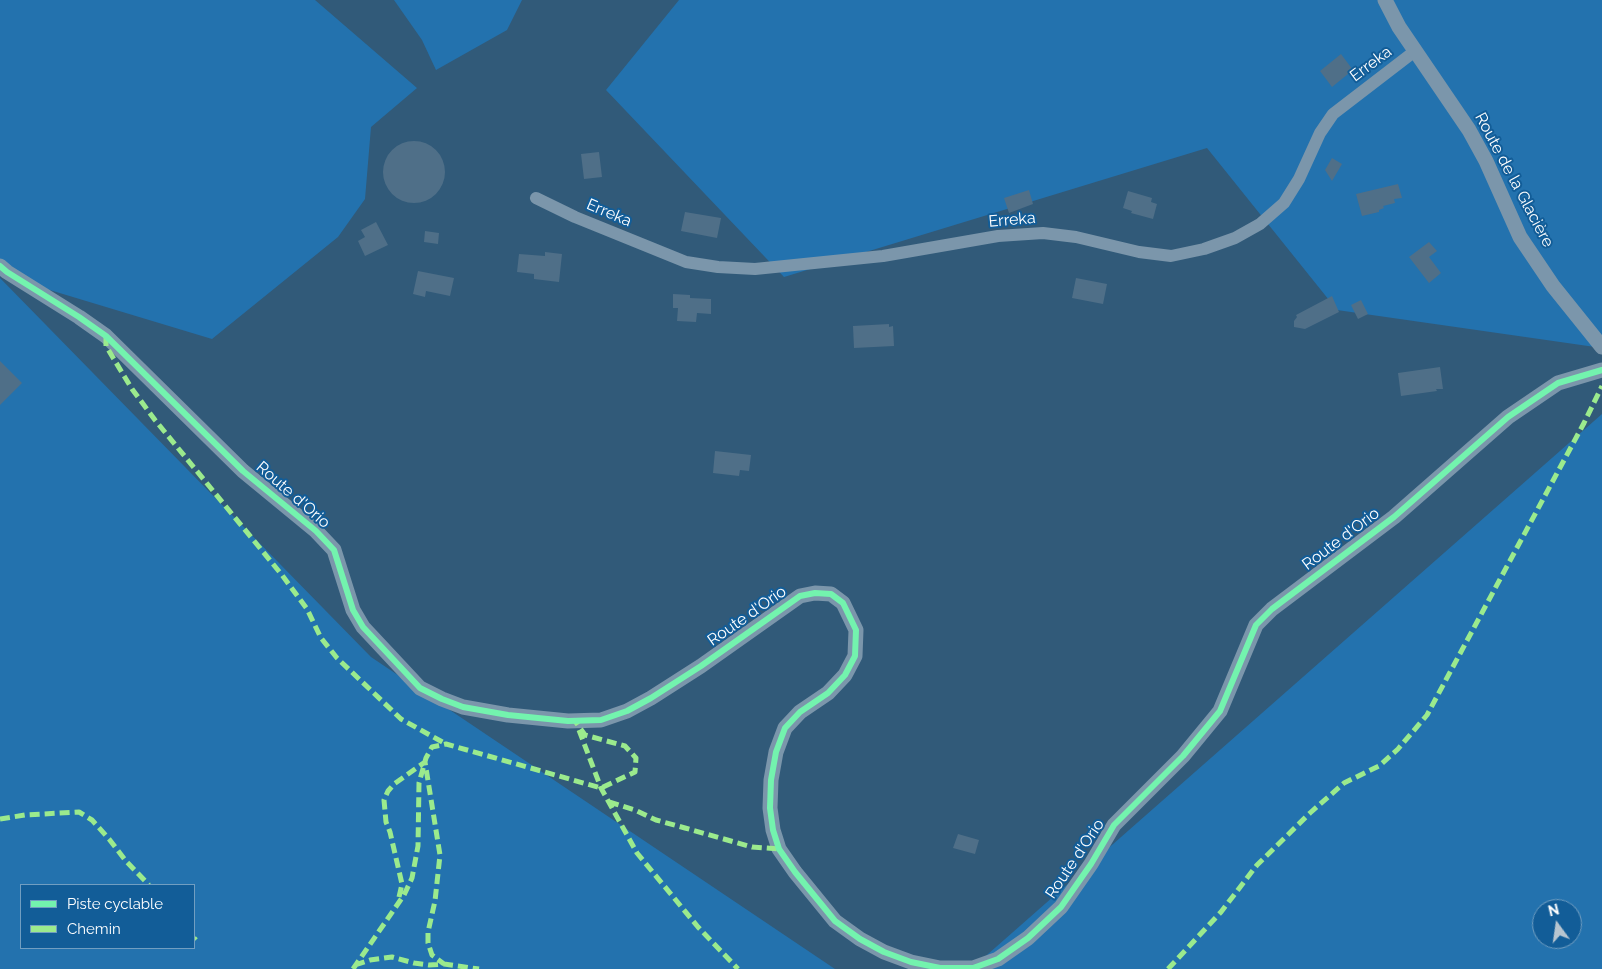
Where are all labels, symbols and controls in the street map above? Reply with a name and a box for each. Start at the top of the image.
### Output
street label: Erreka [1346,42,1396,86]
street label: Route de la Glacière [1470,110,1558,250]
street label: Erreka [584,195,634,231]
street label: Erreka [988,208,1036,232]
street label: Route d'Orio [252,458,334,532]
street label: Route d'Orio [1299,504,1383,574]
street label: Route d'Orio [704,582,790,650]
street label: Route d'Orio [1041,816,1109,902]
legend [20,884,195,949]
text: Piste cyclable [67,895,163,913]
north arrow [1532,899,1582,949]
text: N [1546,901,1561,919]
text: Chemin [67,920,121,938]

